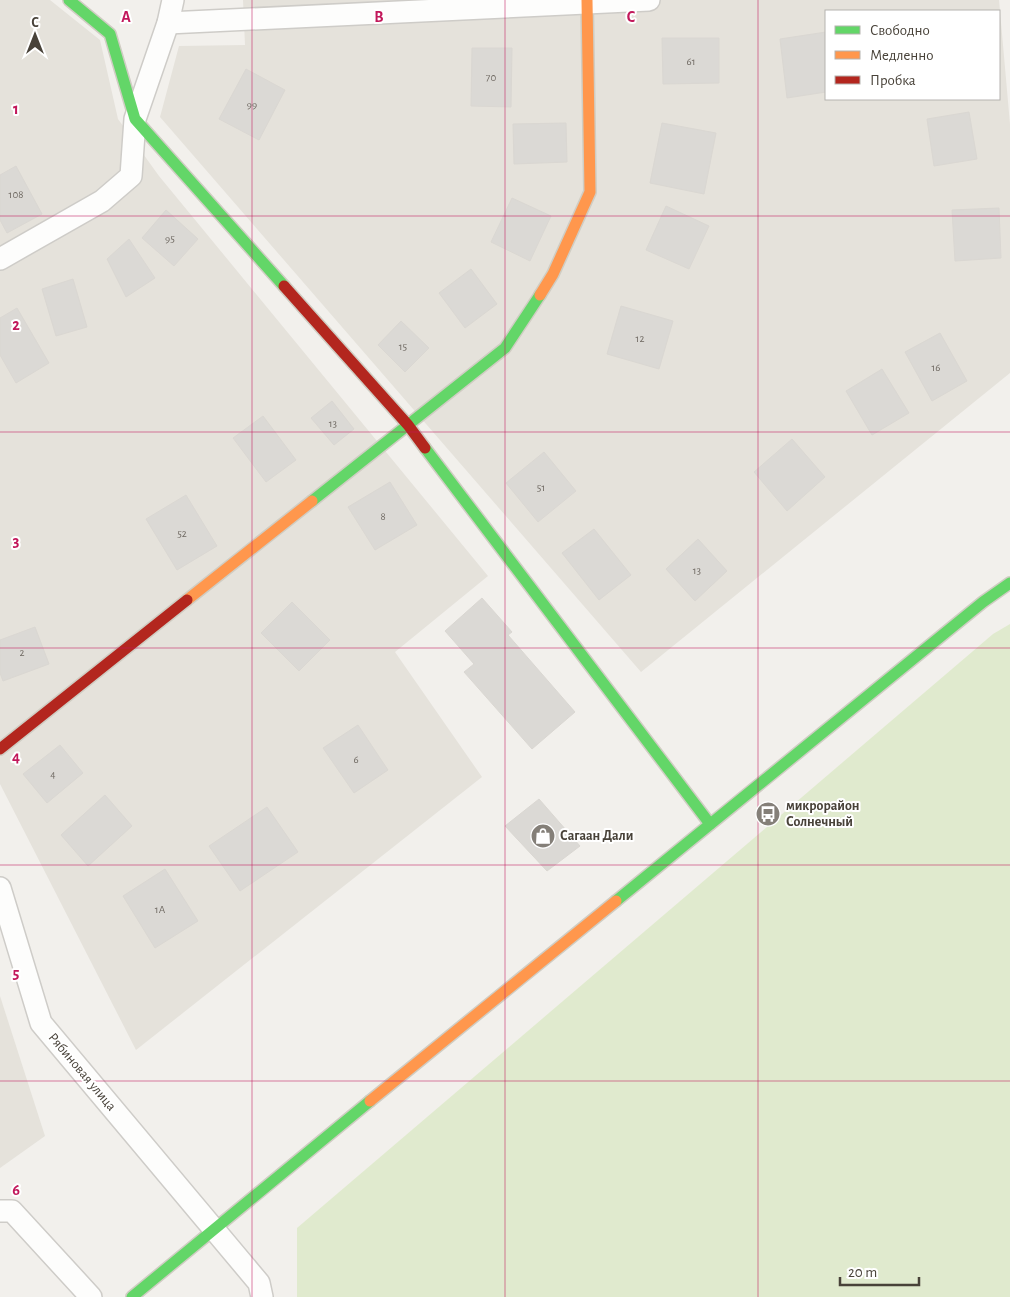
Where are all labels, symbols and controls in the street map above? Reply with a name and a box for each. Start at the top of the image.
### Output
text: A [121,9,131,25]
text: B [374,9,384,25]
text: C [627,9,636,25]
north arrow [10,10,60,60]
legend [825,10,1000,100]
text: С [31,16,39,30]
text: Свободно [870,23,930,38]
text: Медленно [870,48,934,63]
house number: 61 [687,56,695,67]
house number: 70 [486,72,496,83]
text: Пробка [870,73,916,88]
house number: 99 [247,99,257,110]
text: 1 [13,101,19,117]
house number: 108 [9,189,23,200]
house number: 95 [165,233,175,244]
text: 2 [12,317,20,333]
house number: 12 [636,333,644,344]
house number: 15 [399,341,408,352]
house number: 16 [932,362,940,373]
house number: 13 [329,418,338,429]
house number: 51 [537,482,545,493]
house number: 8 [380,511,386,522]
house number: 52 [177,528,187,539]
text: 3 [13,533,20,549]
house number: 13 [693,565,702,576]
house number: 2 [19,647,25,658]
text: 4 [12,749,20,765]
house number: 6 [353,754,359,765]
house number: 4 [50,769,56,780]
place label: микрорайон Солнечный [786,799,859,829]
bus stop icon: микрорайон Солнечный [755,801,781,827]
shop icon: Сагаан Дали [530,823,556,849]
place label: Сагаан Дали [560,829,633,843]
house number: 1А [155,904,166,915]
text: 5 [13,965,20,981]
street label: Рябиновая улица [46,1030,119,1114]
text: 6 [12,1182,20,1198]
scale bar [840,1254,919,1286]
text: 20 m [848,1265,877,1280]

